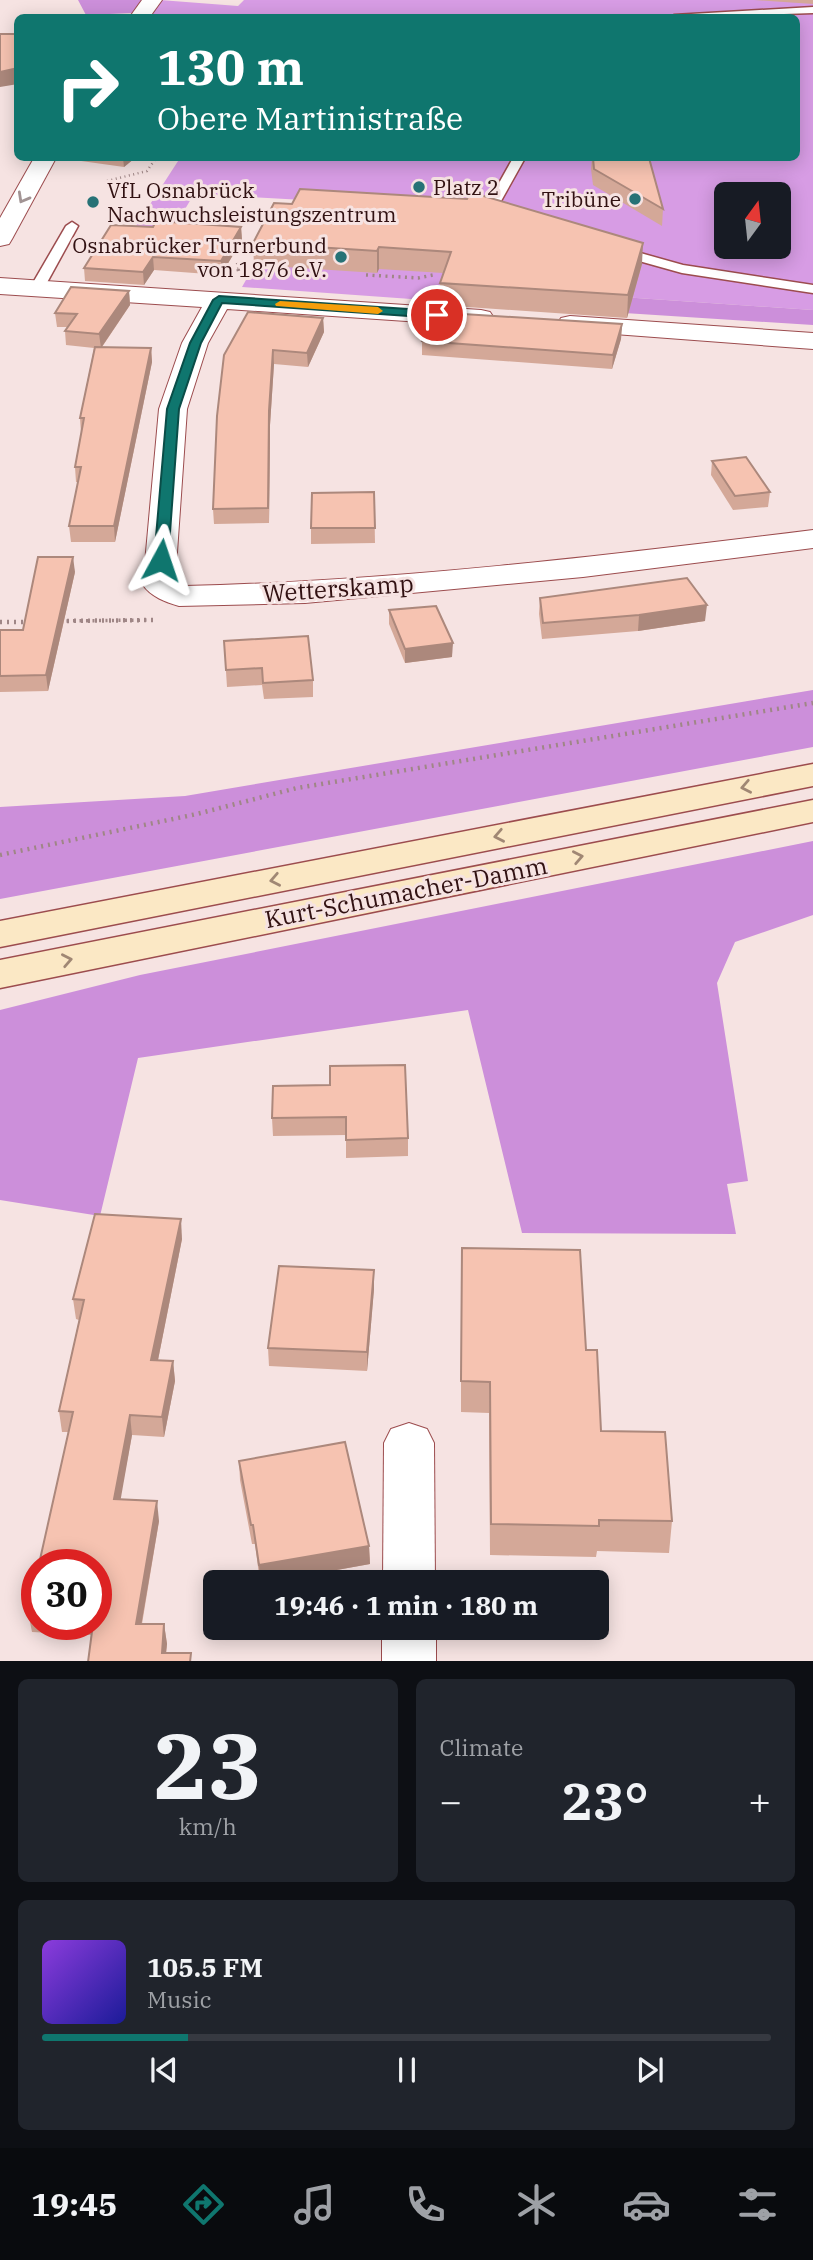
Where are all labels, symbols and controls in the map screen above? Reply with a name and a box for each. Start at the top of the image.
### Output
text: 130 m [157,35,304,98]
icon: right [42,42,133,133]
text: Obere Martinistraße [157,97,463,139]
place label: Platz 2 [433,173,499,201]
place label: VfL Osnabrück Nachwuchsleistungszentrum [107,176,397,228]
marker: Platz 2 [411,179,427,195]
north arrow [714,182,791,259]
map controls [714,182,791,259]
place label: Tribüne [541,185,621,213]
one-way arrow [18,191,31,204]
marker: Tribüne [627,191,643,207]
marker: VfL Osnabrück Nachwuchsleistungszentrum [85,194,101,210]
place label: Osnabrücker Turnerbund von 1876 e.V. [72,231,327,283]
marker: Osnabrücker Turnerbund von 1876 e.V. [333,249,349,265]
pin [407,285,467,345]
icon: arrive [418,296,456,334]
position arrow [124,523,198,597]
street label: Wetterskamp [261,567,415,609]
one-way arrow [740,779,752,794]
one-way arrow [493,827,505,842]
street label: Kurt-Schumacher-Damm [262,849,550,935]
one-way arrow [572,851,584,866]
one-way arrow [269,871,281,886]
one-way arrow [61,954,73,969]
speed limit sign: 30 [21,1549,112,1640]
text: 19:46 · 1 min · 180 m [274,1588,538,1622]
text: 23 [153,1706,262,1824]
text: Climate [440,1732,523,1762]
text: 23° [562,1767,649,1834]
text: − [440,1776,462,1825]
text: + [748,1776,771,1825]
text: km/h [179,1811,237,1841]
text: 105.5 FM [147,1950,263,1984]
text: Music [147,1984,212,2014]
icon: previous [145,2051,183,2089]
icon: pause [388,2051,426,2089]
icon: next [631,2051,669,2089]
icon: directions [179,2180,228,2229]
icon: music [290,2180,339,2229]
icon: phone [401,2180,450,2229]
icon: climate [512,2180,561,2229]
icon: car [622,2180,671,2229]
icon: filters [733,2180,782,2229]
text: 19:45 [31,2183,117,2225]

